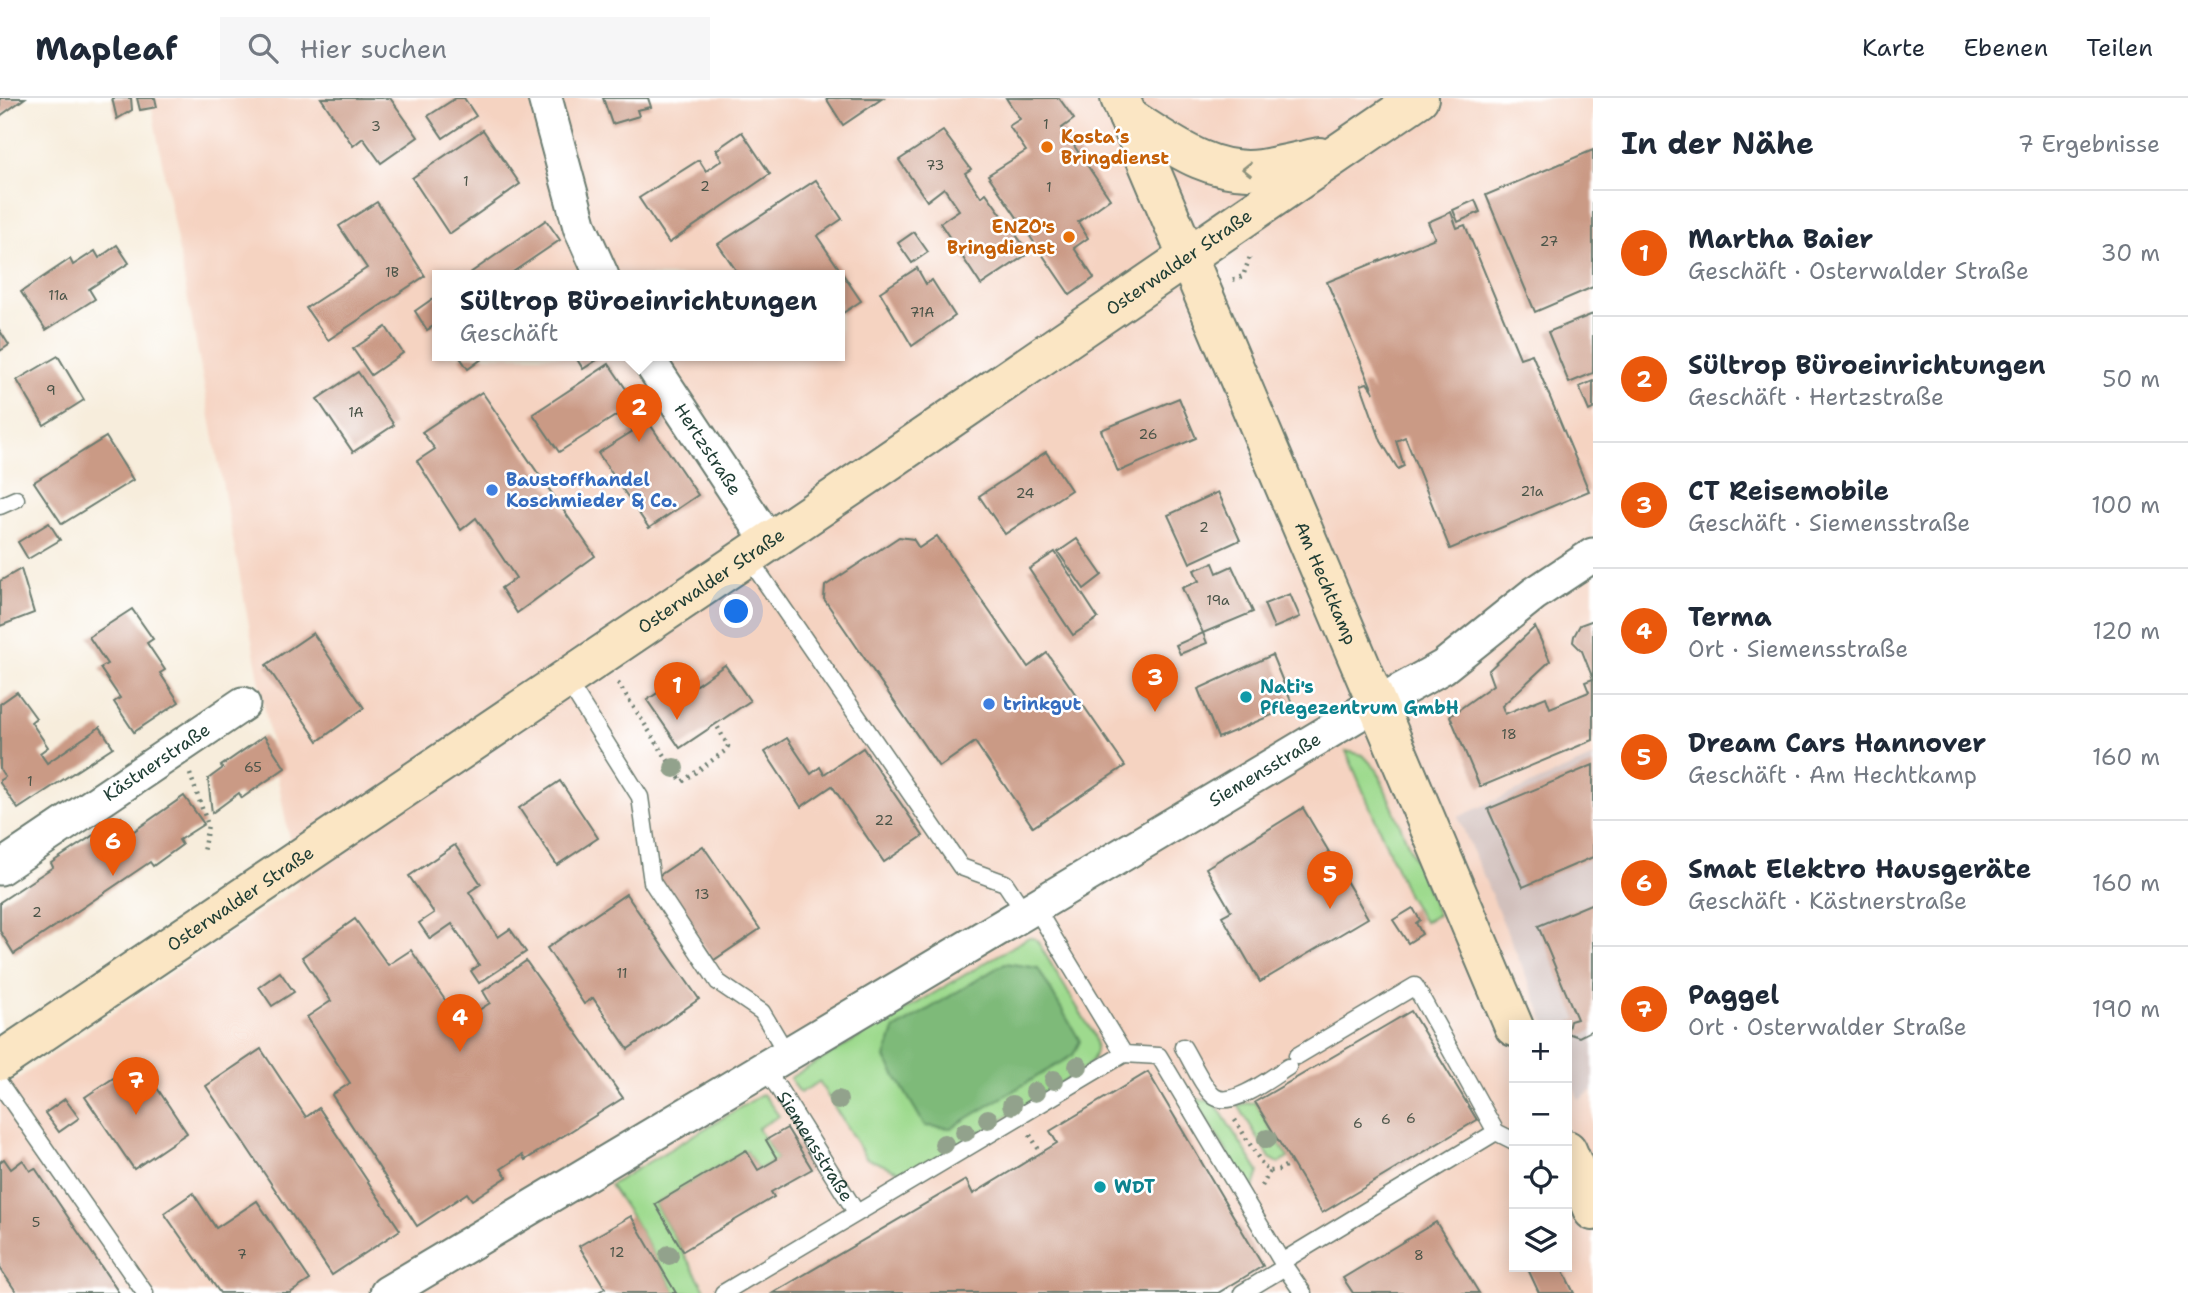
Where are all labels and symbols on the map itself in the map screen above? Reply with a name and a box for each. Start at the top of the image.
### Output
house number: 1 [1043,115,1049,133]
house number: 3 [371,117,381,135]
place label: Kosta´s Bringdienst [1061,125,1169,170]
marker: Kosta´s Bringdienst [1039,139,1055,155]
house number: 73 [926,156,944,174]
one-way arrow [1242,161,1252,177]
house number: 1 [463,172,469,190]
house number: 2 [700,177,710,195]
house number: 1 [1046,178,1052,196]
street label: Osterwalder Straße [1101,204,1257,321]
place label: ENZO's Bringdienst [947,215,1055,260]
marker: ENZO's Bringdienst [1061,229,1077,245]
house number: 27 [1540,232,1558,250]
house number: 1B [385,263,399,281]
house number: 11a [48,286,68,304]
house number: 71A [910,303,934,321]
house number: 9 [46,381,56,399]
pin: 2 [616,384,662,442]
street label: Hertzstraße [669,399,747,500]
house number: 1A [348,403,364,421]
house number: 26 [1139,425,1158,443]
place label: Baustoffhandel Koschmieder & Co. [506,468,677,513]
marker: Baustoffhandel Koschmieder & Co. [484,482,500,498]
house number: 21a [1520,482,1544,500]
house number: 24 [1016,484,1035,502]
house number: 2 [1199,518,1209,536]
street label: Am Hechtkamp [1289,518,1363,648]
street label: Osterwalder Straße [633,523,789,639]
house number: 19a [1206,591,1230,609]
your location [719,594,753,628]
pin: 3 [1132,654,1178,712]
pin: 1 [654,662,700,720]
place label: Nati's Pflegezentrum GmbH [1260,675,1459,720]
marker: Nati's Pflegezentrum GmbH [1238,689,1254,705]
place label: trinkgut [1003,692,1082,716]
marker: trinkgut [981,696,997,712]
street label: Kästnerstraße [99,718,215,807]
house number: 18 [1501,725,1517,743]
street label: Siemensstraße [1204,727,1325,812]
house number: 65 [244,758,262,776]
house number: 1 [27,772,33,790]
house number: 22 [875,811,893,829]
pin: 6 [90,818,136,876]
street label: Osterwalder Straße [162,841,319,957]
pin: 5 [1307,851,1353,909]
house number: 13 [695,885,709,903]
house number: 2 [32,903,42,921]
house number: 11 [616,964,628,982]
pin: 4 [437,994,483,1052]
pin: 7 [113,1057,159,1115]
street label: Siemensstraße [771,1086,859,1206]
house number: 6 [1406,1109,1416,1127]
house number: 6 [1381,1110,1391,1128]
house number: 6 [1353,1114,1363,1132]
place label: WDT [1114,1175,1155,1199]
marker: WDT [1092,1179,1108,1195]
house number: 5 [32,1213,40,1231]
house number: 12 [610,1243,624,1261]
house number: 7 [237,1245,247,1263]
house number: 8 [1414,1246,1424,1264]

